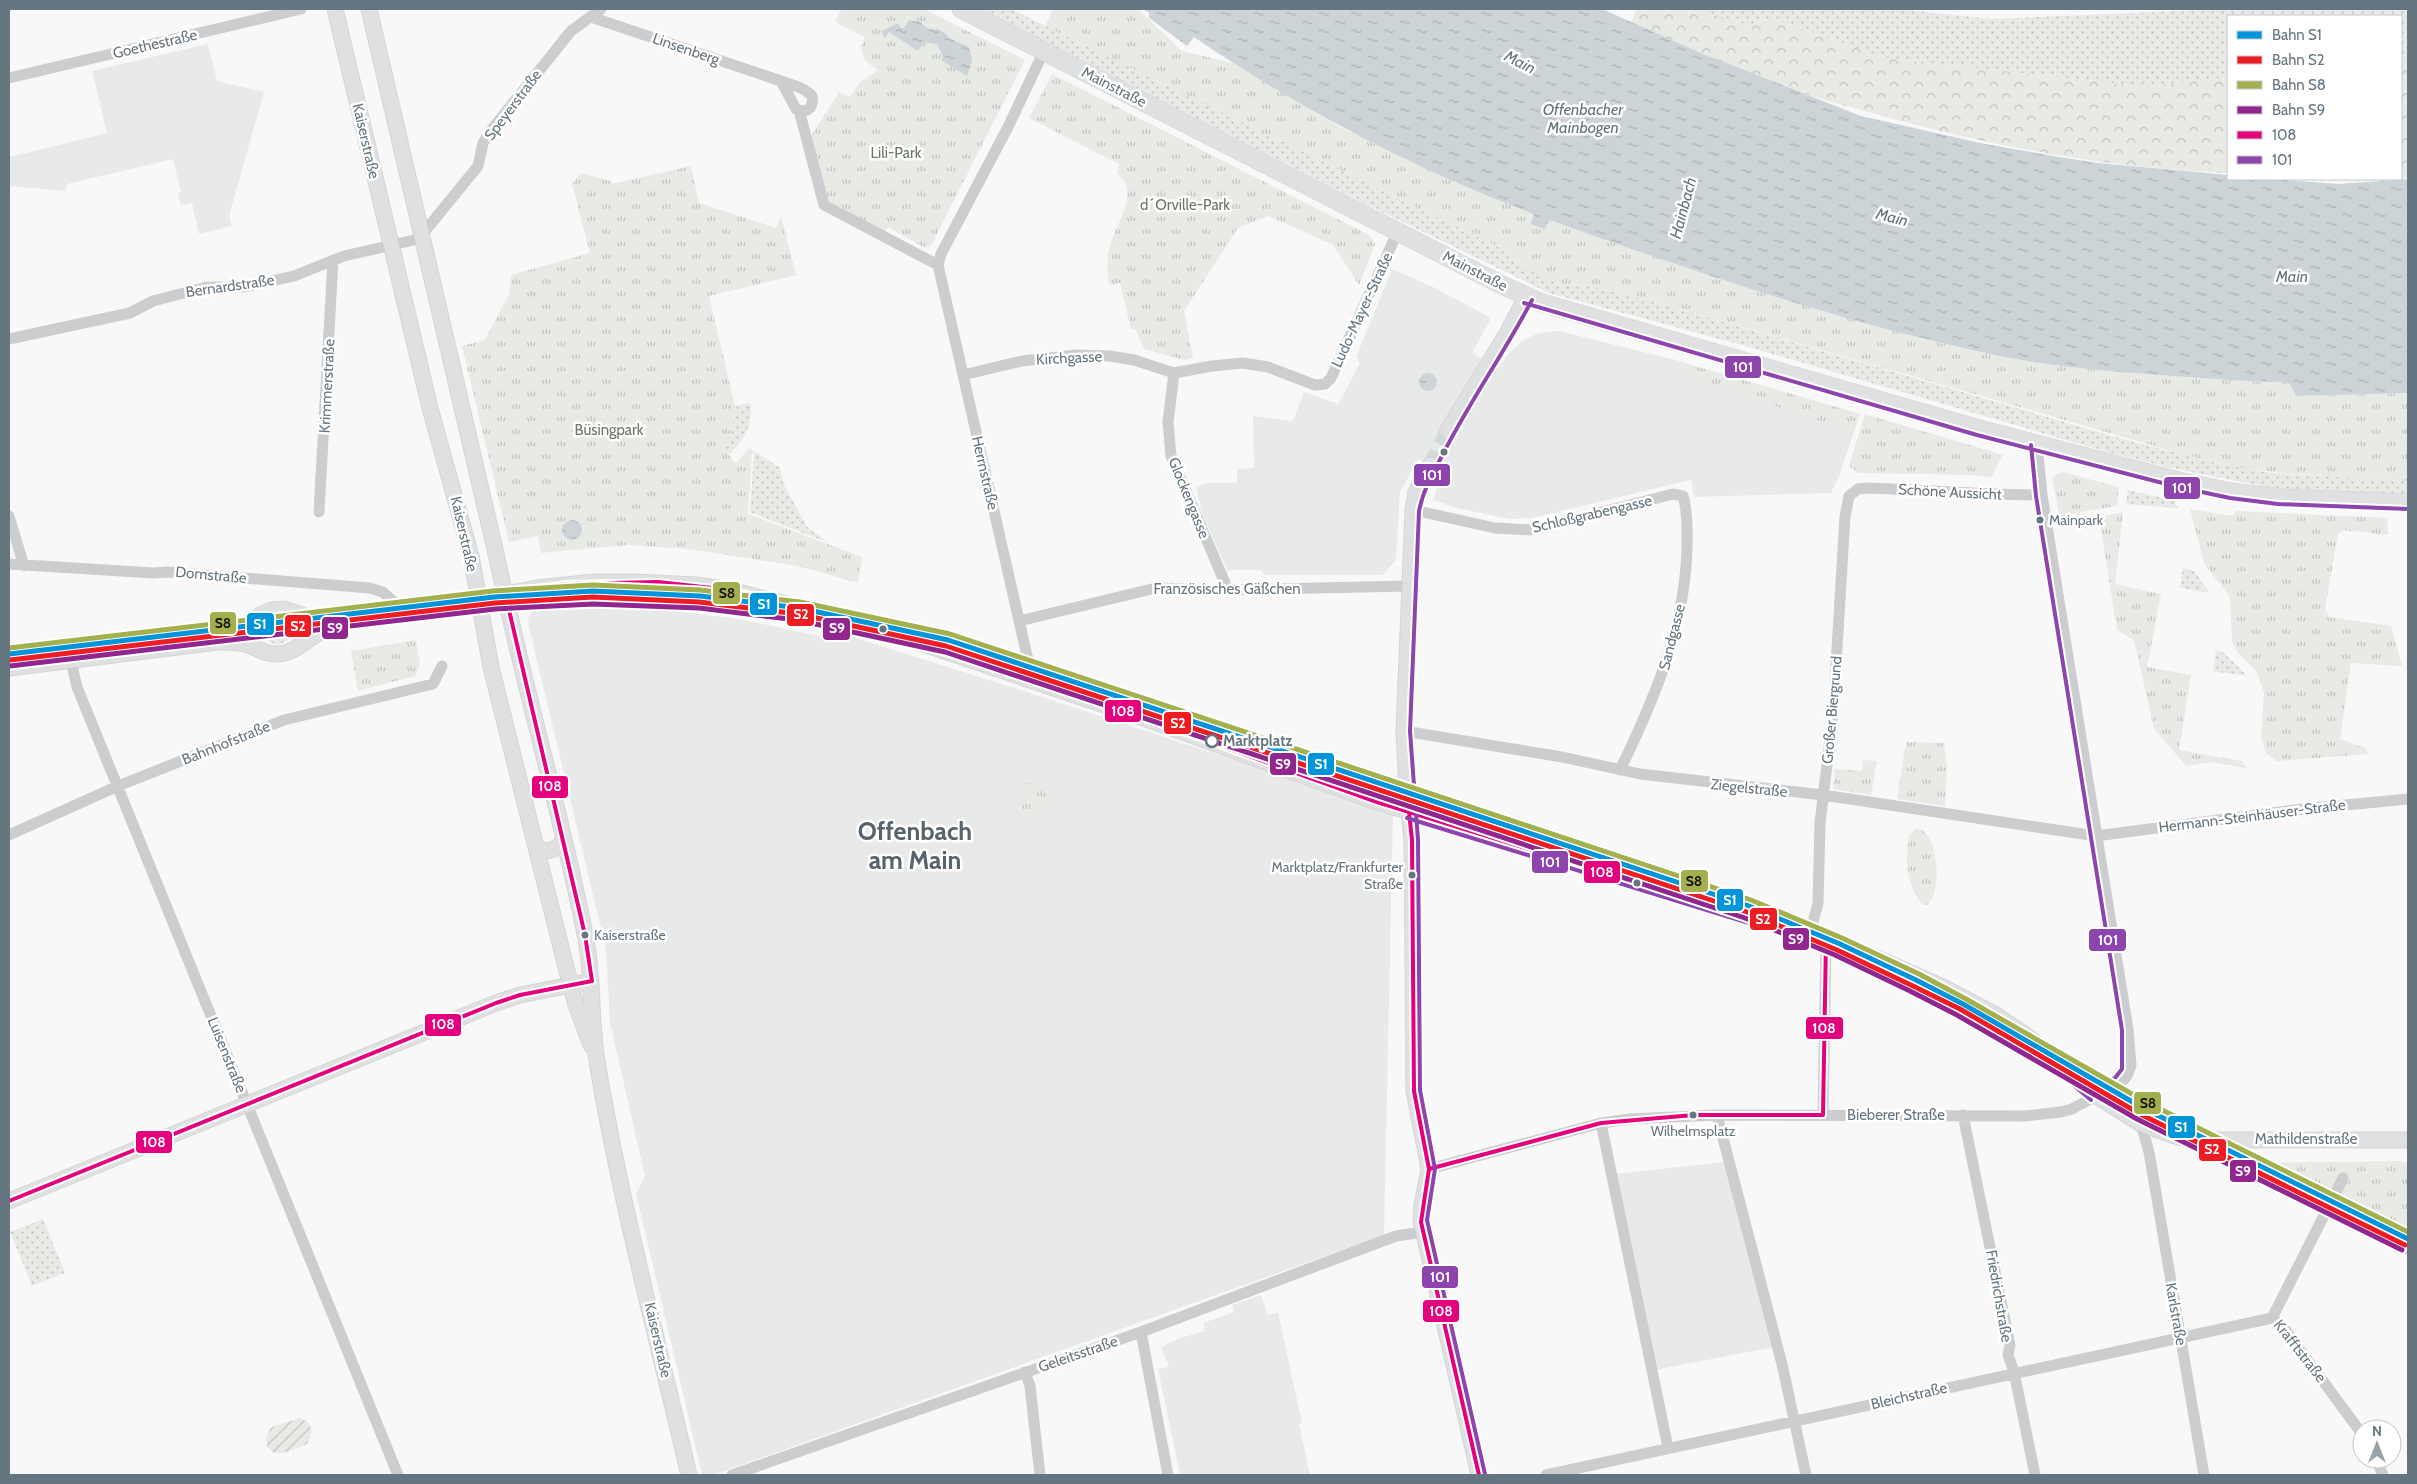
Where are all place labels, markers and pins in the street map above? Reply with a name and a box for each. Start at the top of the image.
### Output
unlabelled marker [1439,447,1449,457]
place label: Mainpark [2049,511,2104,529]
marker: Mainpark [2035,515,2045,525]
unlabelled marker [878,624,888,634]
place label: Marktplatz [1223,732,1292,750]
marker: Marktplatz [1205,734,1219,748]
place label: Marktplatz/Frankfurter Straße [1272,858,1404,893]
marker: Marktplatz/Frankfurter Straße [1407,870,1417,880]
unlabelled marker [1632,878,1642,888]
place label: Kaiserstraße [594,926,666,944]
marker: Kaiserstraße [580,930,590,940]
marker: Wilhelmsplatz [1688,1110,1698,1120]
place label: Wilhelmsplatz [1651,1122,1736,1140]

